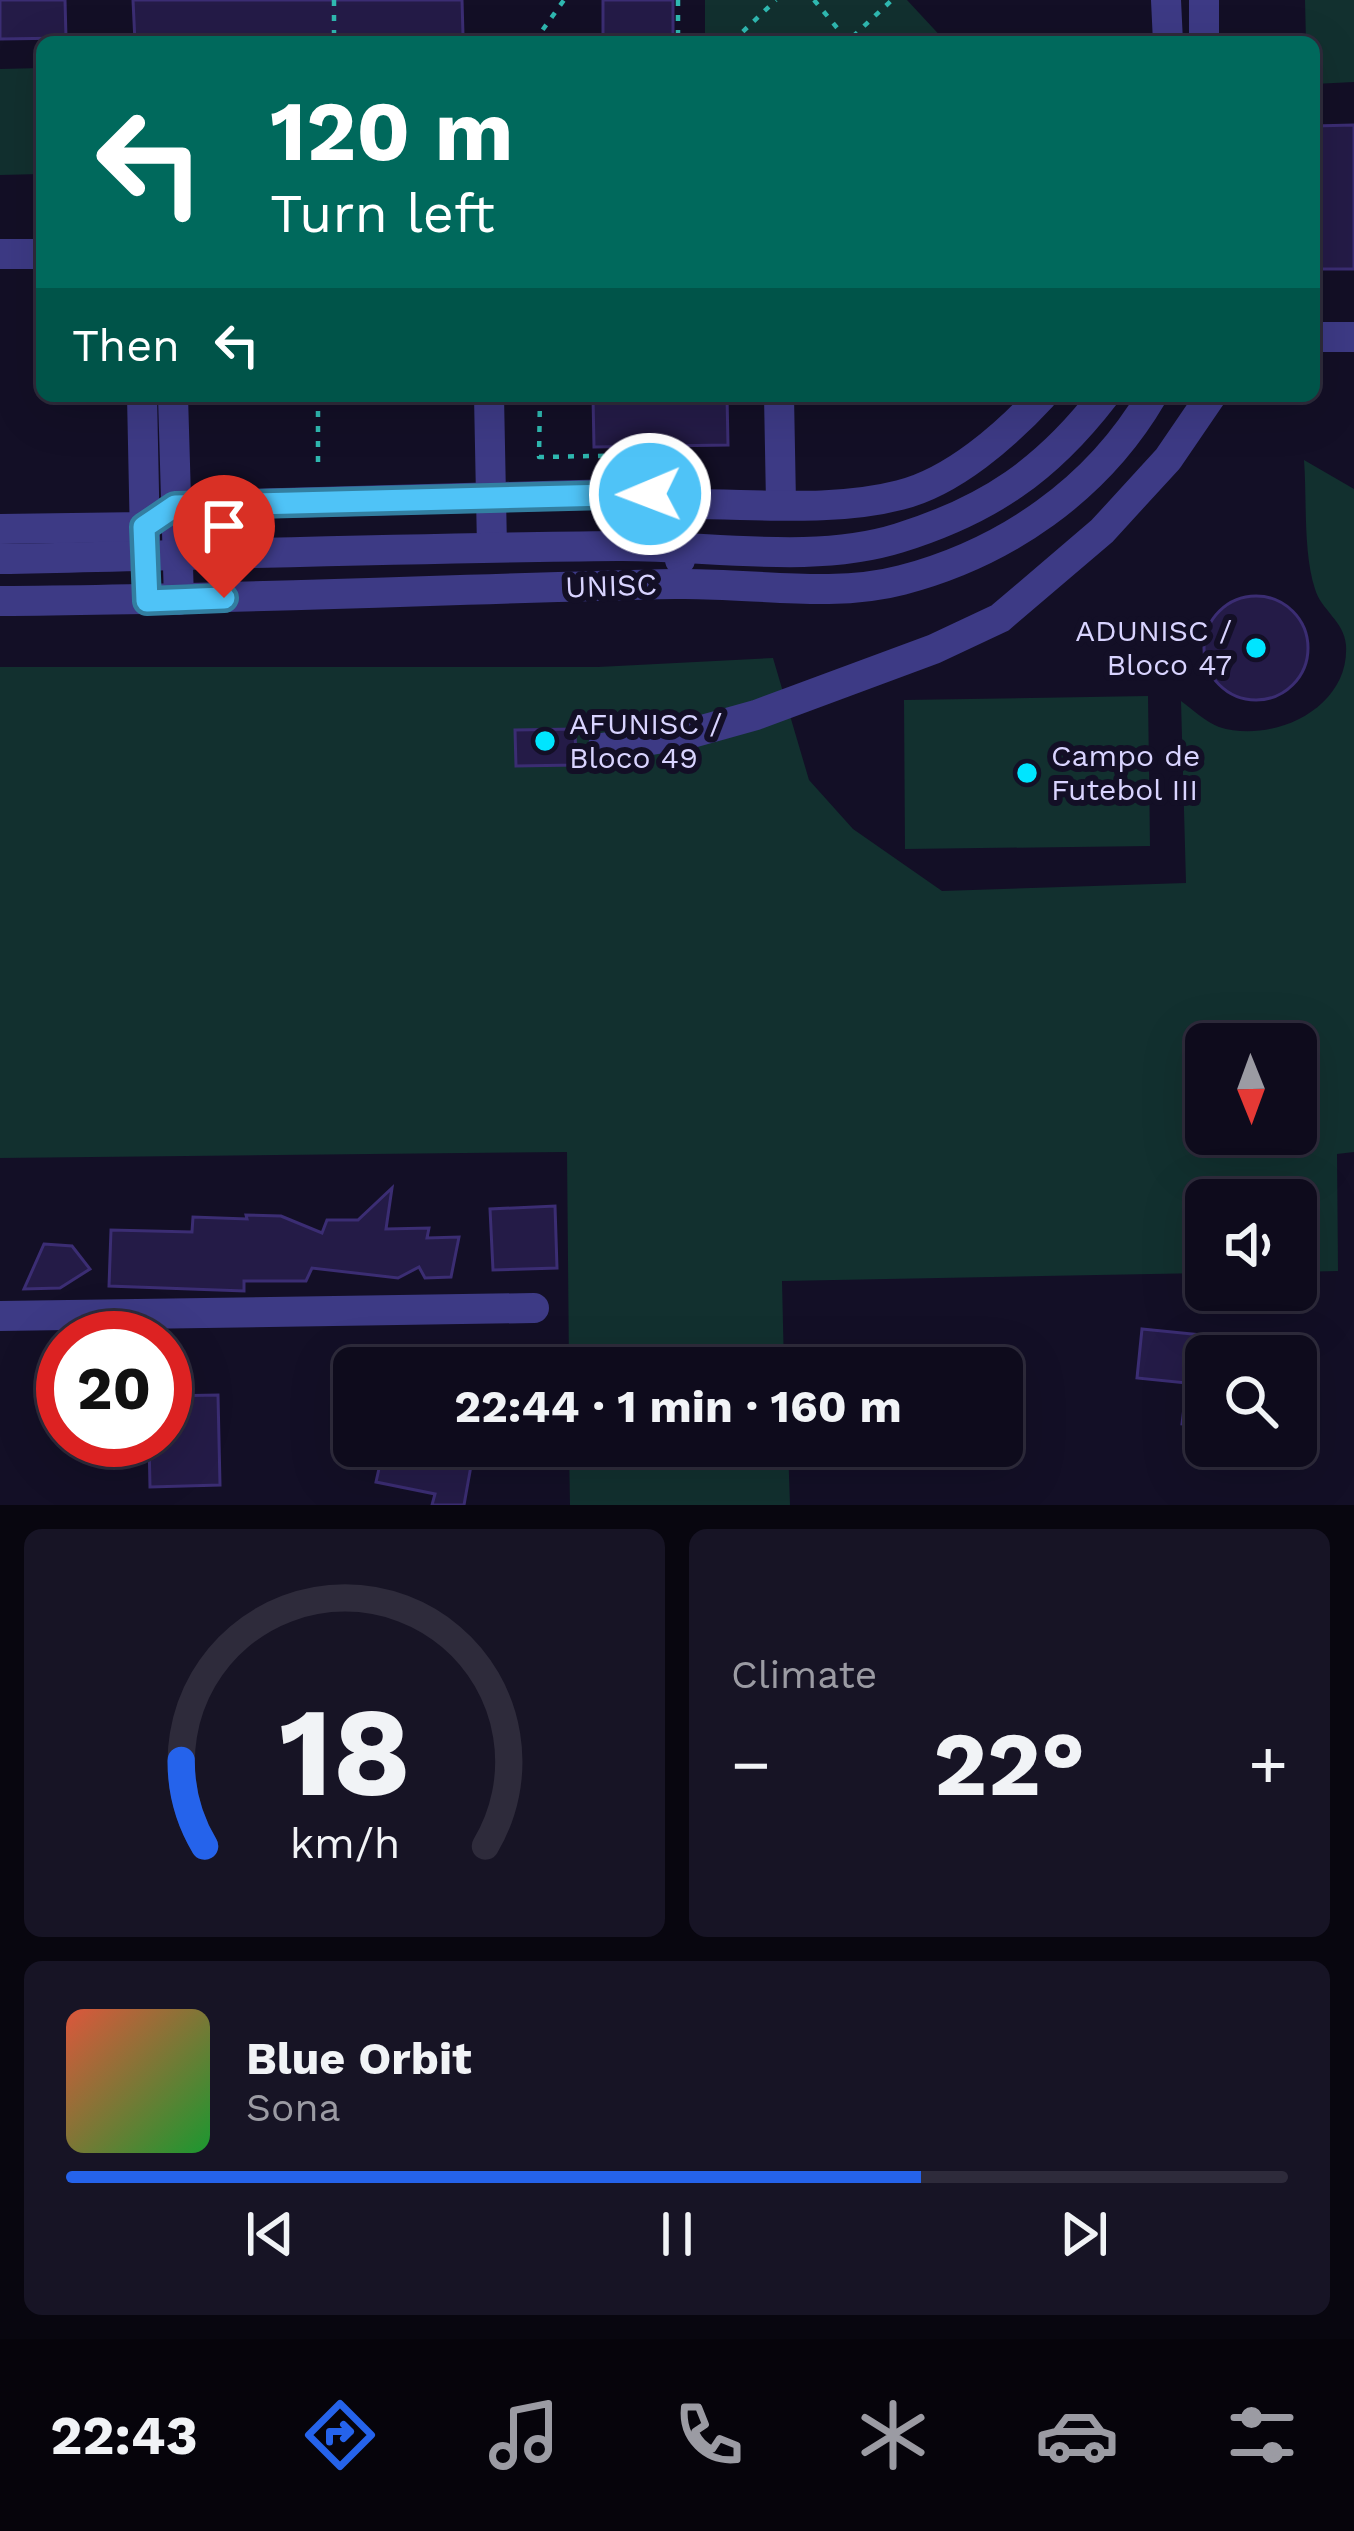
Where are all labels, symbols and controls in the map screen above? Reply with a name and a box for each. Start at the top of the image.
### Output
text: 120 m [270,82,513,180]
icon: left [72,84,228,240]
text: Turn left [270,182,495,245]
icon: left [204,312,270,378]
text: Then [72,319,180,372]
position arrow [587,431,713,557]
pin [173,475,275,598]
icon: arrive [191,493,257,559]
street label: UNISC [564,566,658,605]
place label: ADUNISC / Bloco 47 [1075,613,1232,682]
marker: ADUNISC / Bloco 47 [1243,635,1269,661]
place label: AFUNISC / Bloco 49 [569,706,722,775]
marker: AFUNISC / Bloco 49 [532,728,558,754]
place label: Campo de Futebol III [1051,738,1200,807]
marker: Campo de Futebol III [1014,760,1040,786]
north arrow [1185,1023,1317,1155]
map controls [1185,1023,1317,1467]
button: sound [1185,1179,1317,1311]
speed limit sign: 20 [36,1311,192,1467]
button: search [1185,1335,1317,1467]
text: 22:44 · 1 min · 160 m [454,1380,902,1433]
text: Climate [731,1652,877,1697]
text: 18 [278,1679,411,1825]
text: 22° [934,1711,1085,1817]
text: − [731,1726,771,1803]
text: + [1248,1726,1288,1803]
text: km/h [289,1818,400,1868]
text: Blue Orbit [246,2032,472,2085]
text: Sona [246,2085,341,2130]
icon: previous [237,2201,303,2267]
icon: pause [644,2201,710,2267]
icon: next [1051,2201,1117,2267]
icon: directions [298,2393,382,2477]
icon: music [482,2393,566,2477]
icon: phone [667,2393,751,2477]
icon: climate [851,2393,935,2477]
icon: car [1035,2393,1119,2477]
icon: filters [1220,2393,1304,2477]
text: 22:43 [50,2404,198,2467]

